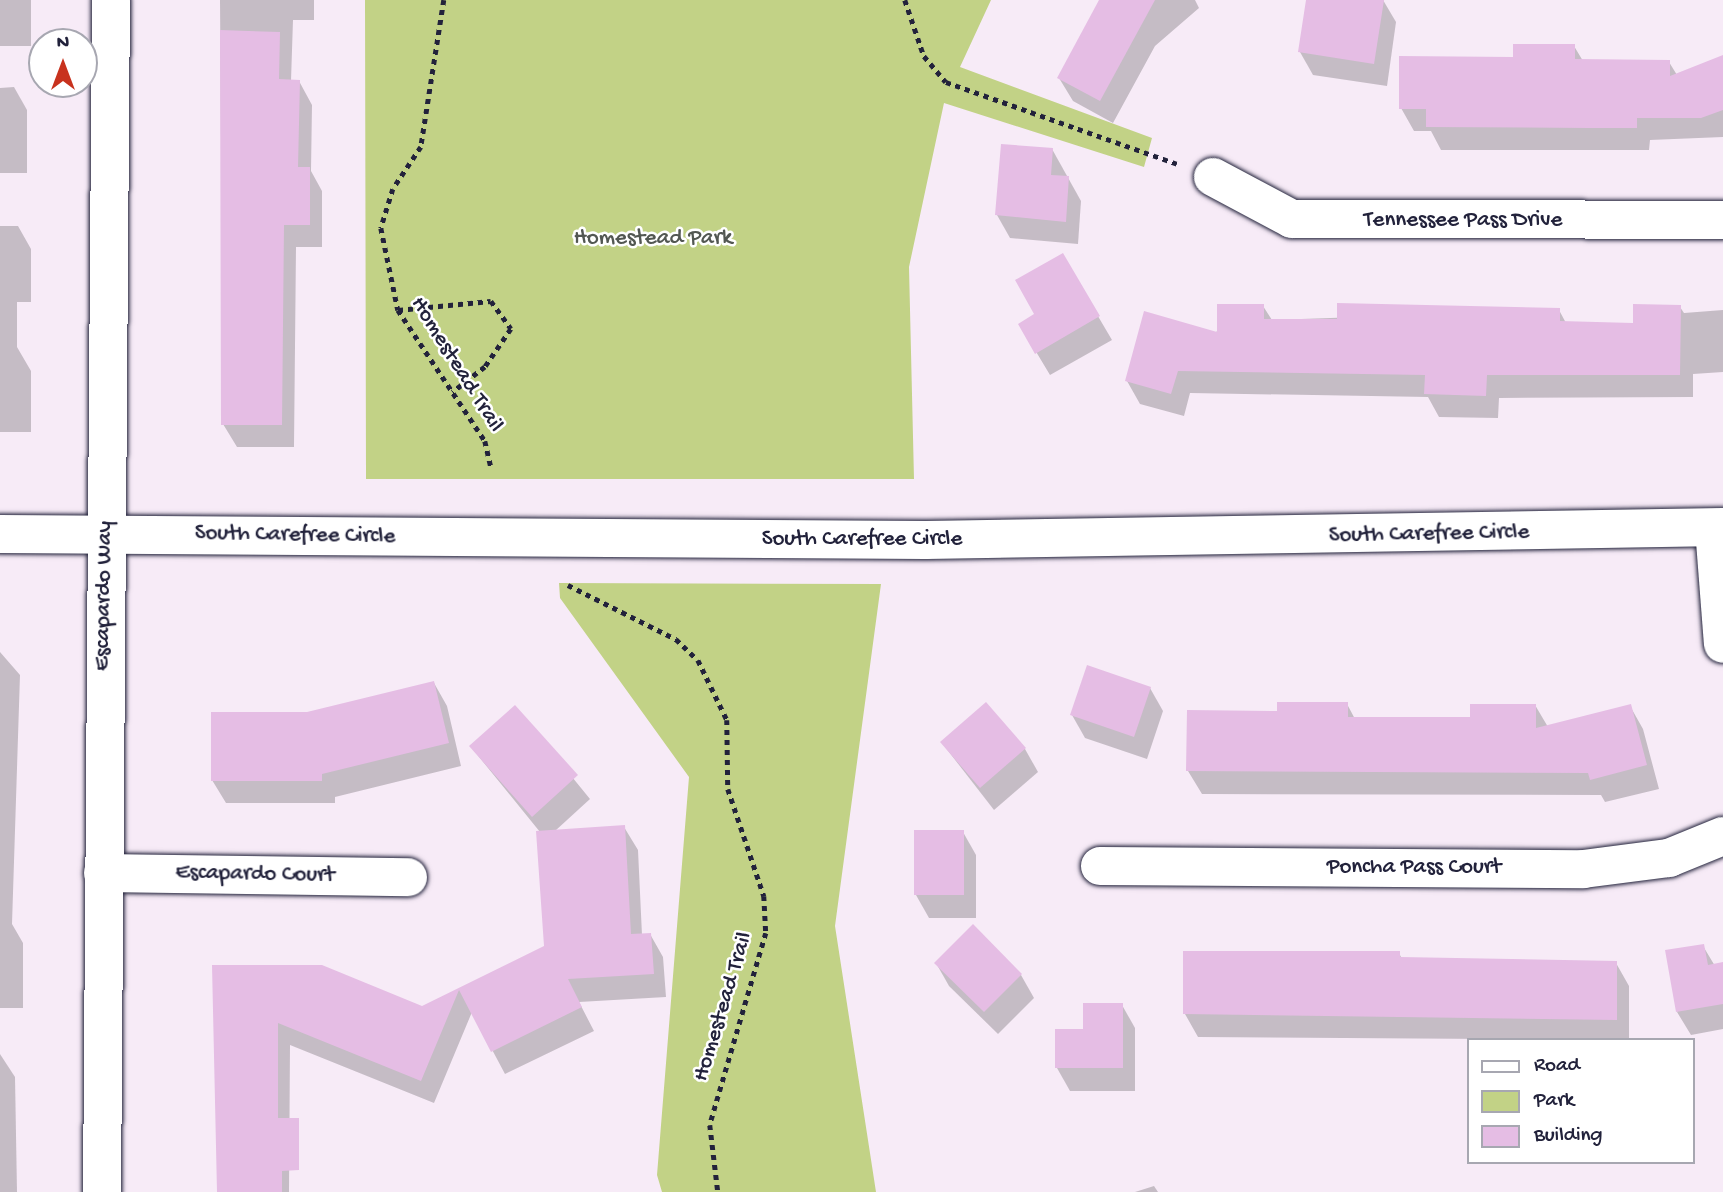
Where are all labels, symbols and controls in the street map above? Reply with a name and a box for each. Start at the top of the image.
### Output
north arrow [28,28,98,98]
text: N [57,32,69,55]
street label: Tennessee Pass Drive [1364,207,1562,235]
park label: Homestead Park [574,225,732,253]
street label: Homestead Trail [403,292,509,438]
street label: South Carefree Circle [1328,519,1530,551]
street label: South Carefree Circle [194,520,396,552]
street label: Escapardo Way [90,521,120,671]
street label: South Carefree Circle [762,526,962,554]
street label: Poncha Pass Court [1327,854,1501,882]
street label: Escapardo Court [175,860,335,890]
street label: Homestead Trail [688,929,760,1085]
legend [1468,1038,1695,1164]
text: Road [1534,1054,1580,1079]
text: Park [1534,1089,1574,1114]
text: Building [1534,1124,1603,1149]

